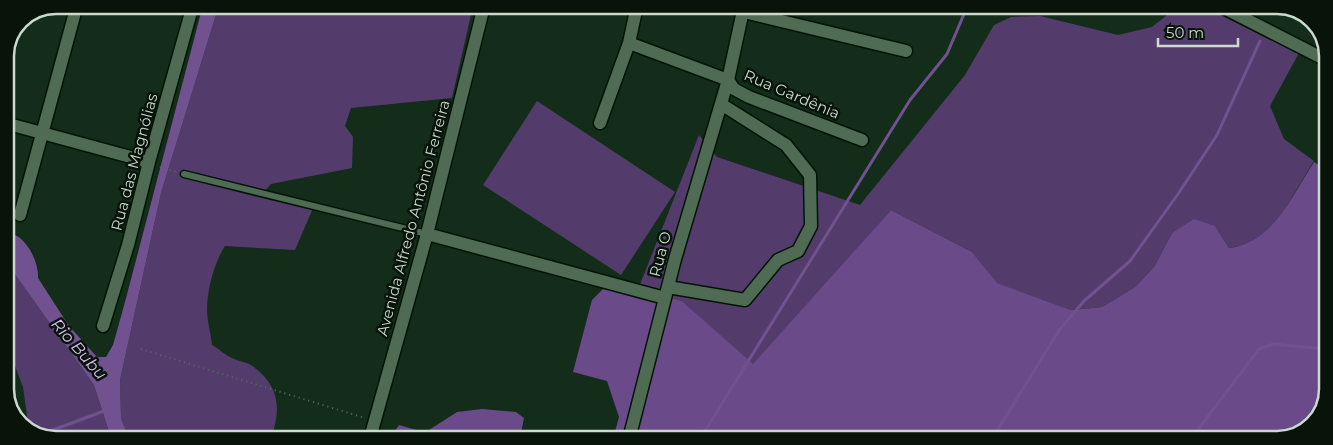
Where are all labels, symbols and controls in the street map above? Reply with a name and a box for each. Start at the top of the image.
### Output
scale bar [1158,15,1238,47]
text: 50 m [1166,23,1204,42]
street label: Rua Gardênia [741,65,843,123]
street label: Rua das Magnólias [107,91,161,233]
street label: Avenida Alfredo Antônio Ferreira [372,98,454,338]
street label: Rua O [645,229,675,279]
water label: Rio Bubu [47,315,111,384]

